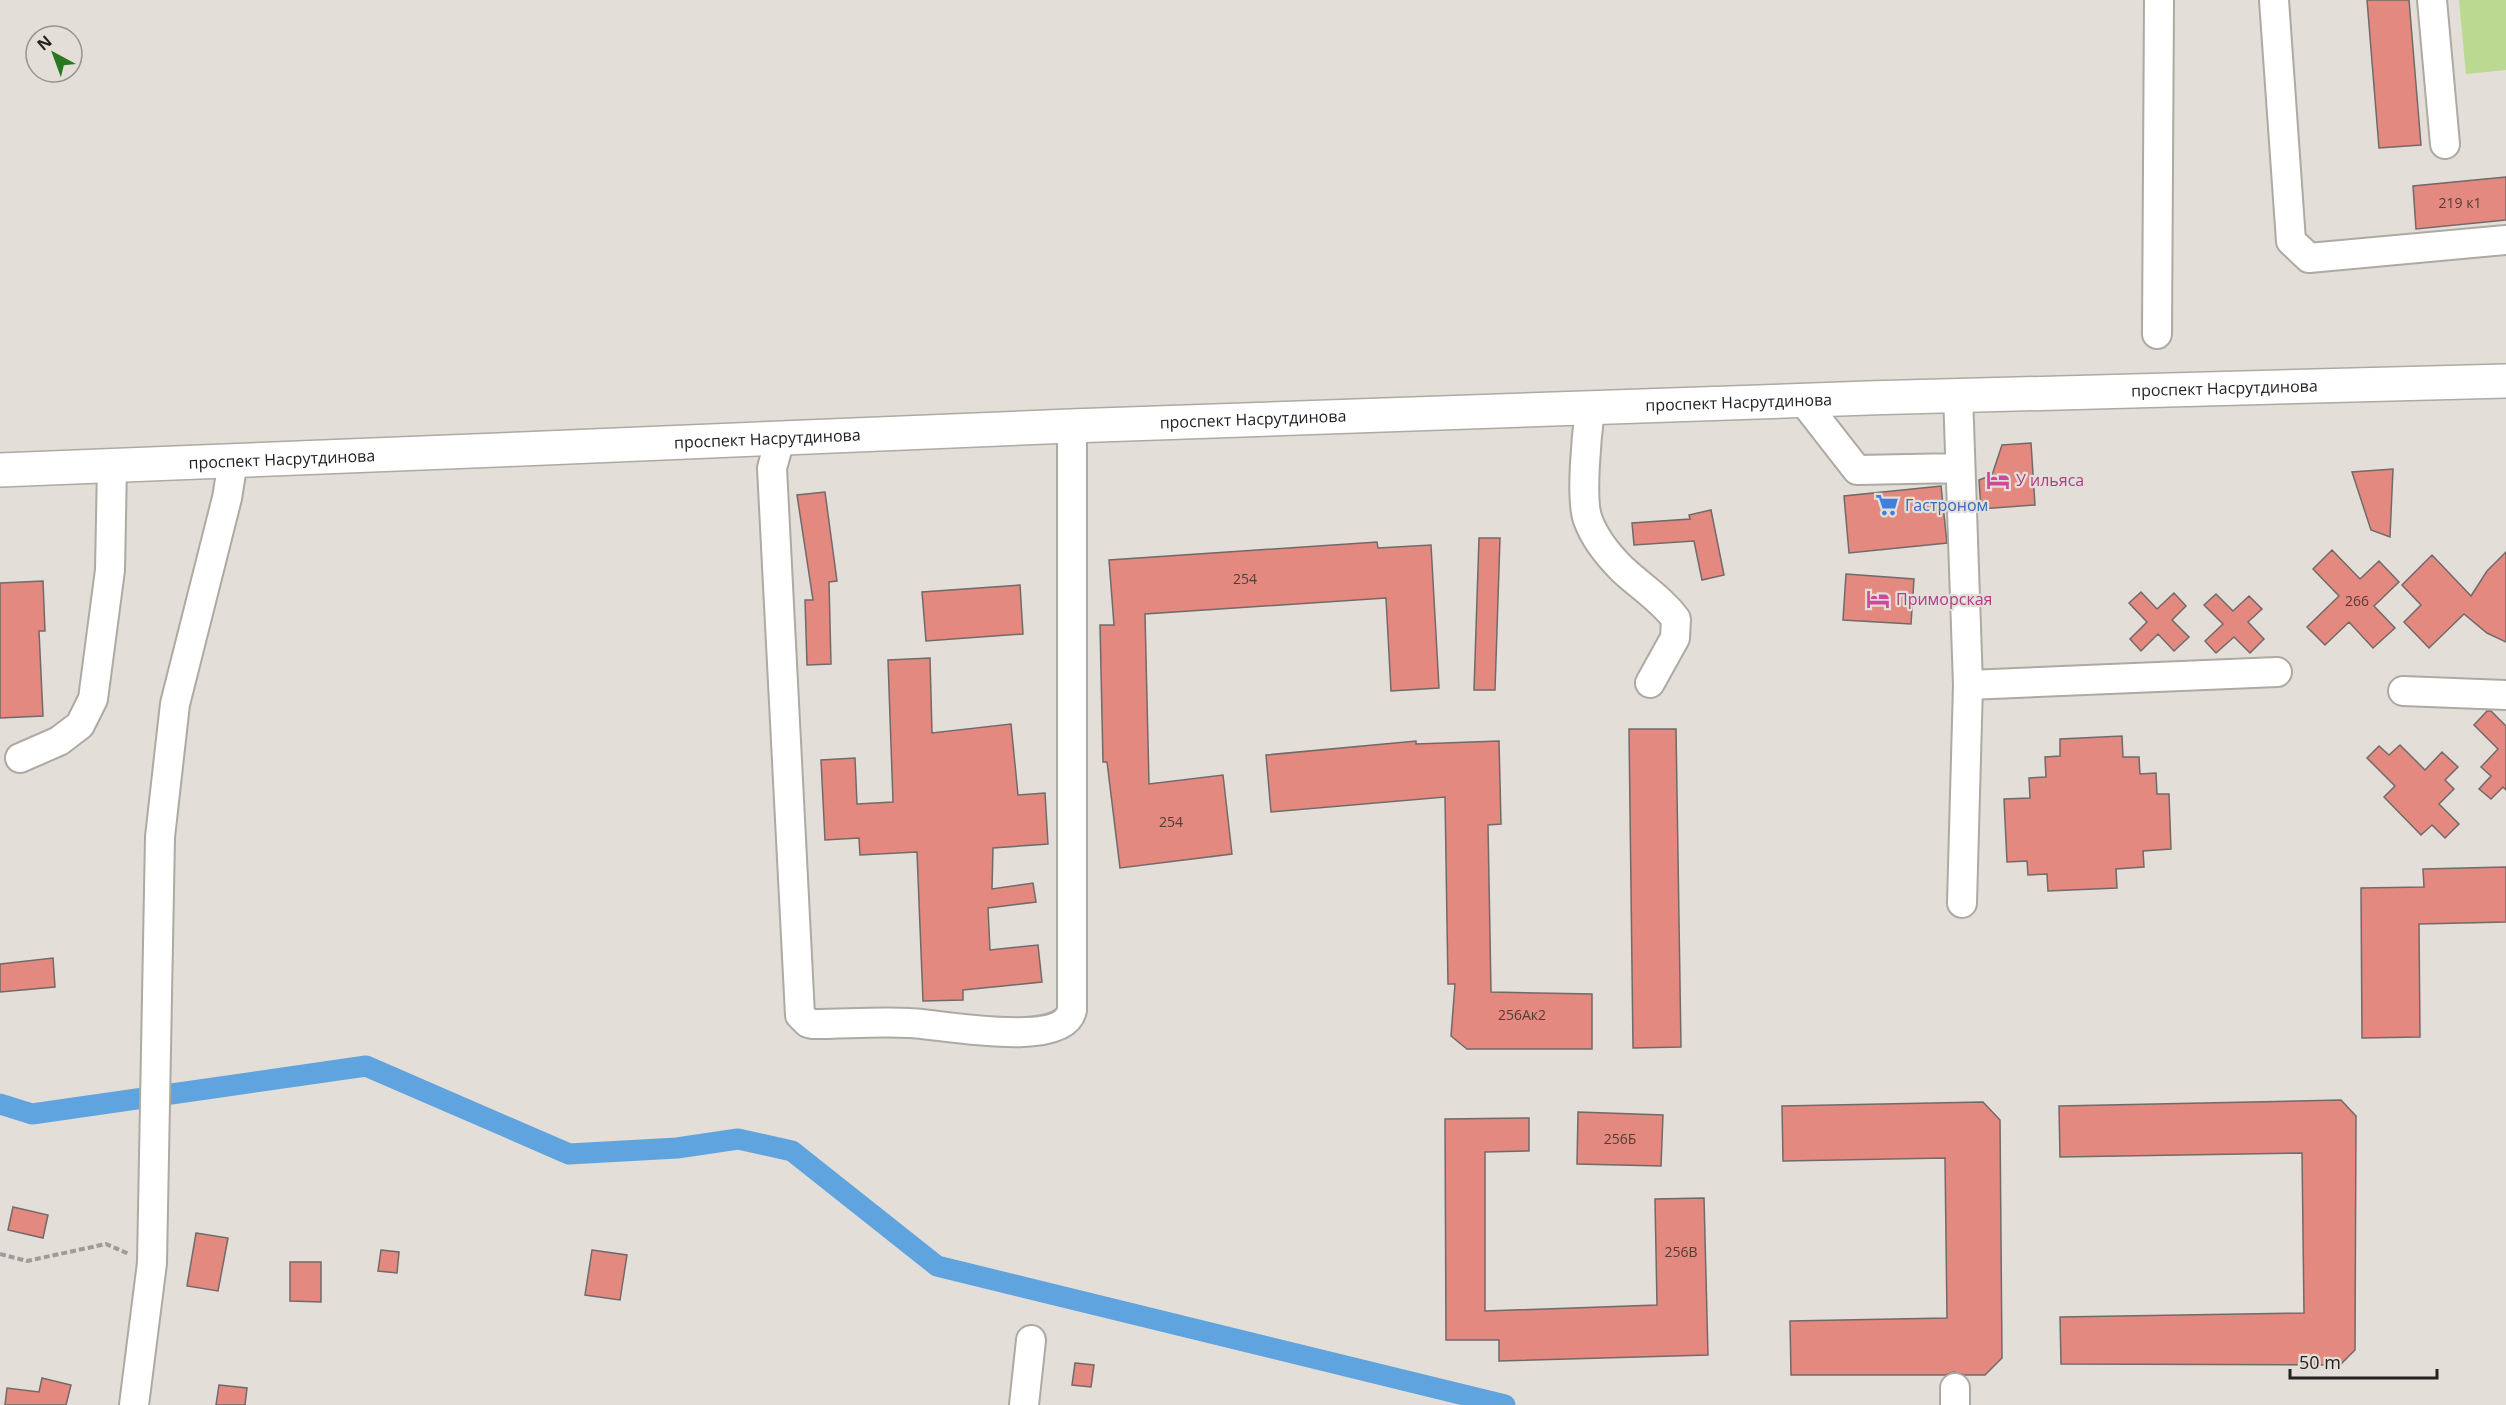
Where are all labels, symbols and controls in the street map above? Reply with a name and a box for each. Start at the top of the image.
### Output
north arrow [24,24,84,84]
text: N [32,30,56,55]
house number: 219 к1 [2439,193,2481,212]
street label: проспект Насрутдинова [2131,375,2318,401]
street label: проспект Насрутдинова [1645,388,1832,416]
street label: проспект Насрутдинова [1159,404,1347,433]
street label: проспект Насрутдинова [674,424,861,453]
street label: проспект Насрутдинова [188,444,376,474]
hotel icon: У ильяса [1985,467,2011,493]
place label: У ильяса [2016,469,2084,491]
supermarket icon: Гастроном [1874,492,1900,518]
place label: Гастроном [1905,494,1988,516]
house number: 254 [1233,569,1257,588]
hotel icon: Приморская [1865,586,1891,612]
place label: Приморская [1896,588,1992,610]
house number: 266 [2345,591,2369,610]
house number: 254 [1159,812,1183,831]
house number: 256Ак2 [1498,1005,1546,1024]
house number: 256Б [1604,1129,1636,1148]
house number: 256В [1664,1242,1698,1261]
scale bar [2290,1342,2437,1380]
text: 50 m [2299,1350,2341,1374]

